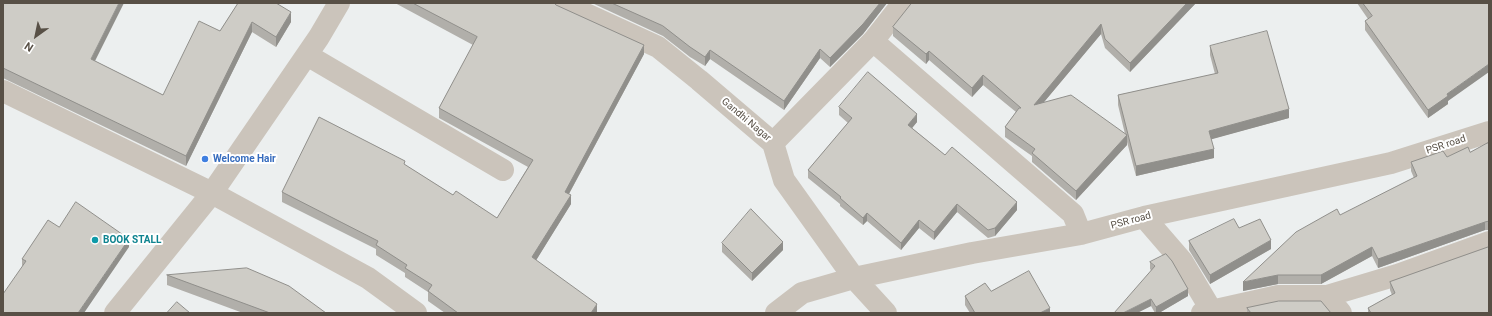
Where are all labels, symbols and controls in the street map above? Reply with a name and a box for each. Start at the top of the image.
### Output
north arrow [16,16,56,56]
text: N [22,39,36,54]
street label: Gandhi Nagar [719,96,773,144]
street label: PSR road [1425,133,1467,157]
place label: Welcome Hair [213,153,276,165]
marker: Welcome Hair [200,154,210,164]
street label: PSR road [1110,210,1152,232]
place label: BOOK STALL [103,234,161,246]
marker: BOOK STALL [90,235,100,245]

